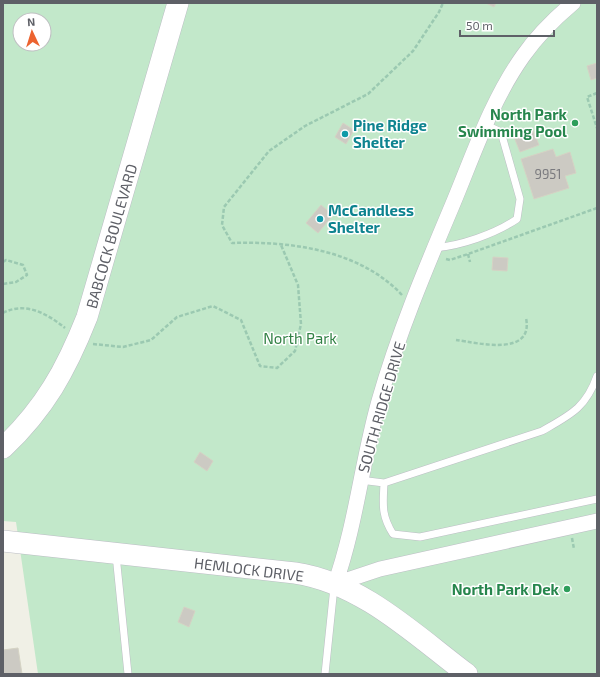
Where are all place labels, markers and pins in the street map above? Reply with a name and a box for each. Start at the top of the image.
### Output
place label: North Park Swimming Pool [458,105,568,140]
place label: Pine Ridge Shelter [353,116,427,151]
marker: North Park Swimming Pool [570,118,580,128]
marker: Pine Ridge Shelter [340,129,350,139]
place label: McCandless Shelter [328,201,414,236]
marker: McCandless Shelter [315,214,325,224]
place label: North Park Dek [452,580,560,598]
marker: North Park Dek [562,584,572,594]

